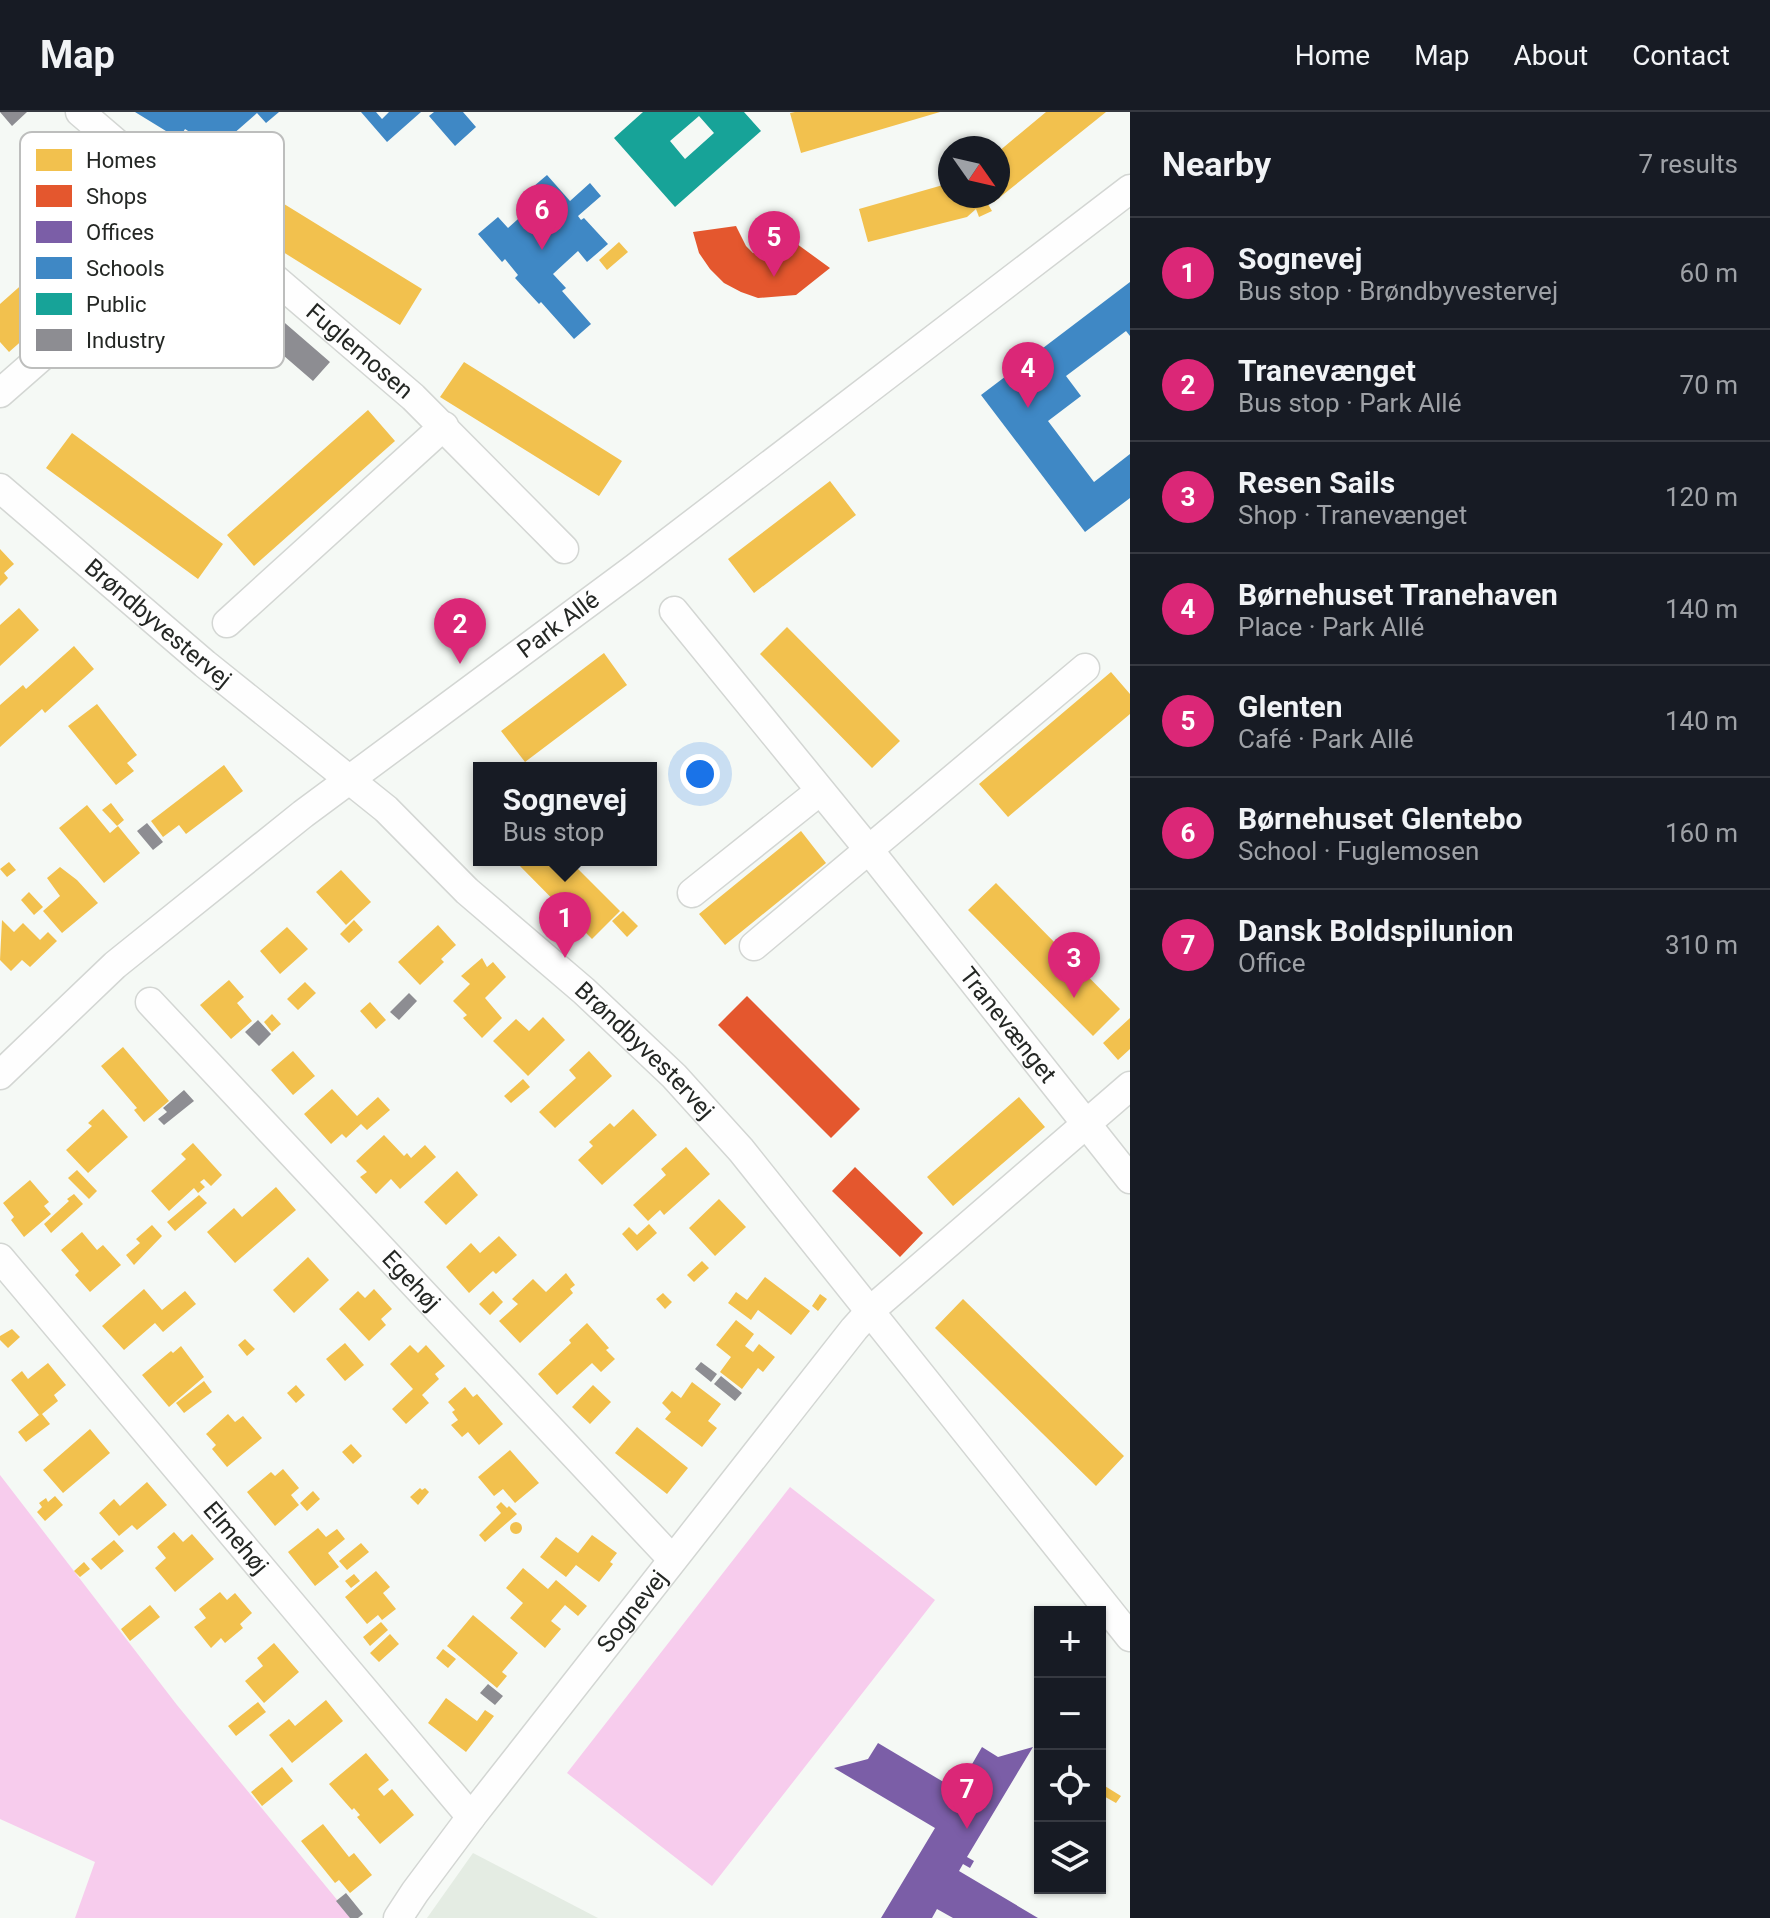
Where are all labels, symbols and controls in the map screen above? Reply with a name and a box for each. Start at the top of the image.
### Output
text: Map [40,33,115,77]
text: Home [1295,39,1370,72]
text: Map [1414,39,1470,72]
text: About [1514,39,1588,72]
text: Contact [1632,39,1730,72]
legend [20,132,284,368]
north arrow [938,136,1010,208]
text: Nearby [1162,144,1271,184]
text: Homes [86,148,157,173]
text: 7 results [1639,149,1738,179]
text: Shops [86,184,147,209]
pin: 6 [516,184,568,250]
pin: 5 [748,211,800,277]
text: Offices [86,220,154,245]
text: Sognevej [1238,241,1362,276]
text: Schools [86,256,165,281]
text: 1 [1181,258,1195,288]
text: 60 m [1680,258,1738,288]
text: Bus stop · Brøndbyvestervej [1238,276,1558,306]
text: Public [86,292,147,317]
street label: Fuglemosen [301,298,419,405]
text: Industry [86,328,166,353]
pin: 4 [1002,342,1054,408]
text: Tranevænget [1238,353,1416,388]
text: 2 [1181,370,1195,400]
text: 70 m [1680,370,1738,400]
text: Bus stop · Park Allé [1238,388,1461,418]
text: Resen Sails [1238,465,1395,500]
text: 3 [1181,482,1195,512]
text: 120 m [1665,482,1738,512]
text: Shop · Tranevænget [1238,500,1467,530]
street label: Brøndbyvestervej [79,553,237,693]
text: Børnehuset Tranehaven [1238,577,1558,612]
street label: Park Allé [512,585,605,664]
text: 4 [1181,594,1195,624]
text: 140 m [1665,594,1738,624]
pin: 2 [434,598,486,664]
text: Place · Park Allé [1238,612,1424,642]
text: Glenten [1238,689,1343,724]
text: 5 [1181,706,1195,736]
text: 140 m [1665,706,1738,736]
text: Café · Park Allé [1238,724,1414,754]
your location [680,754,720,794]
popup [473,762,657,866]
text: Sognevej [503,782,627,817]
text: Børnehuset Glentebo [1238,801,1522,836]
text: Bus stop [503,817,604,847]
text: 6 [1181,818,1195,848]
text: 160 m [1665,818,1738,848]
text: School · Fuglemosen [1238,836,1479,866]
pin: 1 [539,892,591,958]
text: Dansk Boldspilunion [1238,913,1514,948]
text: 7 [1181,930,1195,960]
text: 310 m [1665,930,1738,960]
pin: 3 [1048,932,1100,998]
text: Office [1238,948,1305,978]
street label: Tranevænget [954,962,1062,1088]
street label: Brøndbyvestervej [569,976,720,1125]
street label: Egehøj [376,1245,446,1317]
street label: Elmehøj [197,1496,274,1580]
street label: Sognevej [591,1565,673,1658]
map controls [1034,1606,1106,1894]
button: + [1034,1606,1106,1678]
button: − [1034,1678,1106,1750]
button: locate [1034,1750,1106,1822]
pin: 7 [941,1763,993,1829]
button: layers [1034,1822,1106,1894]

